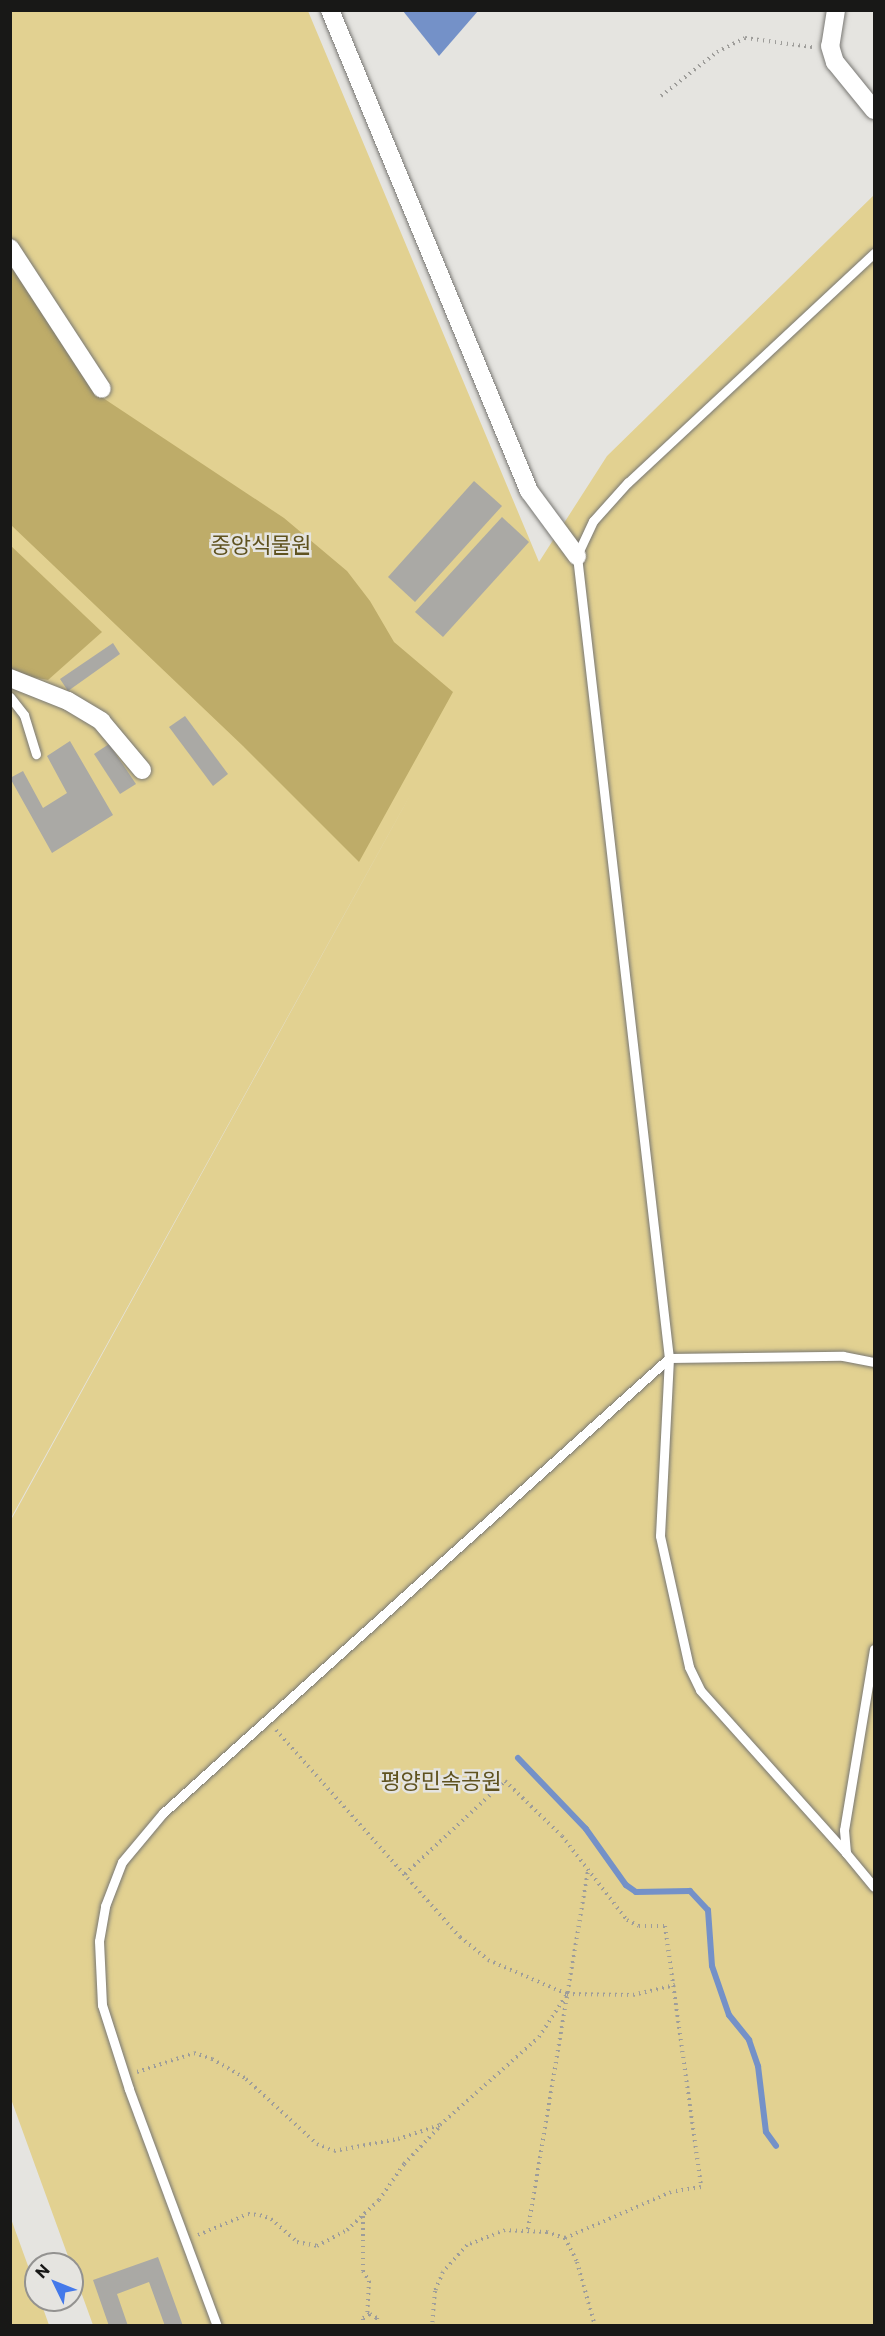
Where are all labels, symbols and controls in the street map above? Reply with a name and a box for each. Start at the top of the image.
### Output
park label: 중앙식물원 [210,532,312,558]
park label: 평양민속공원 [380,1768,502,1794]
north arrow [24,2252,84,2312]
text: N [31,2260,53,2282]

